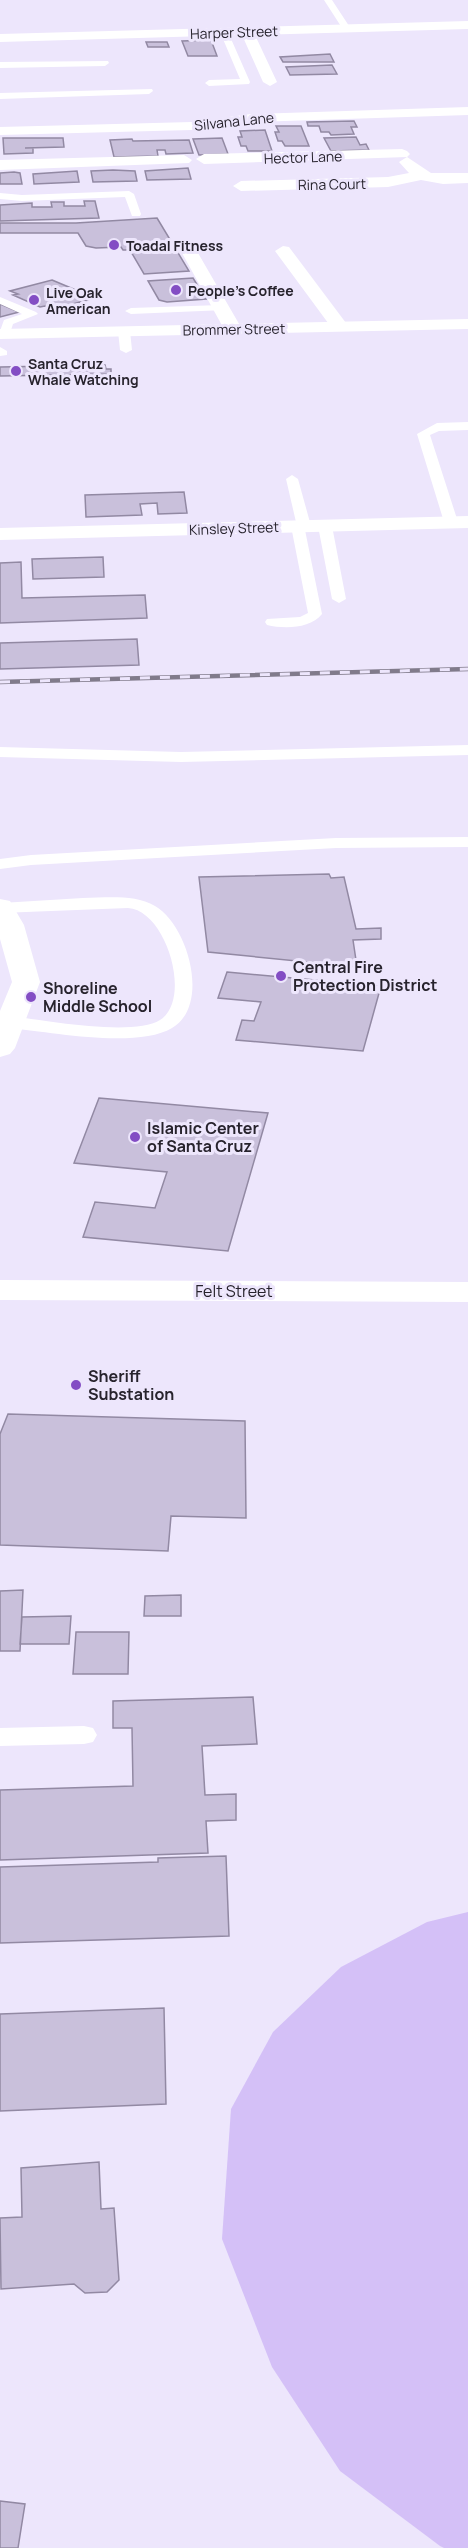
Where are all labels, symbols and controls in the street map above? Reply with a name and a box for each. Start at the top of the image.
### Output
street label: Harper Street [190,21,279,43]
street label: Silvana Lane [193,107,275,135]
street label: Hector Lane [264,146,342,168]
street label: Rina Court [298,174,367,194]
place label: Toadal Fitness [126,236,223,255]
marker: Toadal Fitness [107,238,121,252]
place label: People's Coffee [188,281,294,300]
place label: Live Oak American [46,283,111,318]
marker: People's Coffee [169,283,183,297]
marker: Live Oak American [27,293,41,307]
street label: Brommer Street [183,319,286,339]
place label: Santa Cruz Whale Watching [28,354,139,389]
marker: Santa Cruz Whale Watching [9,364,23,378]
street label: Kinsley Street [189,517,280,539]
place label: Central Fire Protection District [293,956,438,996]
marker: Central Fire Protection District [274,969,288,983]
place label: Shoreline Middle School [43,977,152,1017]
marker: Shoreline Middle School [24,990,38,1004]
place label: Islamic Center of Santa Cruz [147,1117,259,1157]
marker: Islamic Center of Santa Cruz [128,1130,142,1144]
street label: Felt Street [195,1280,273,1302]
place label: Sheriff Substation [88,1365,174,1405]
marker: Sheriff Substation [69,1378,83,1392]

